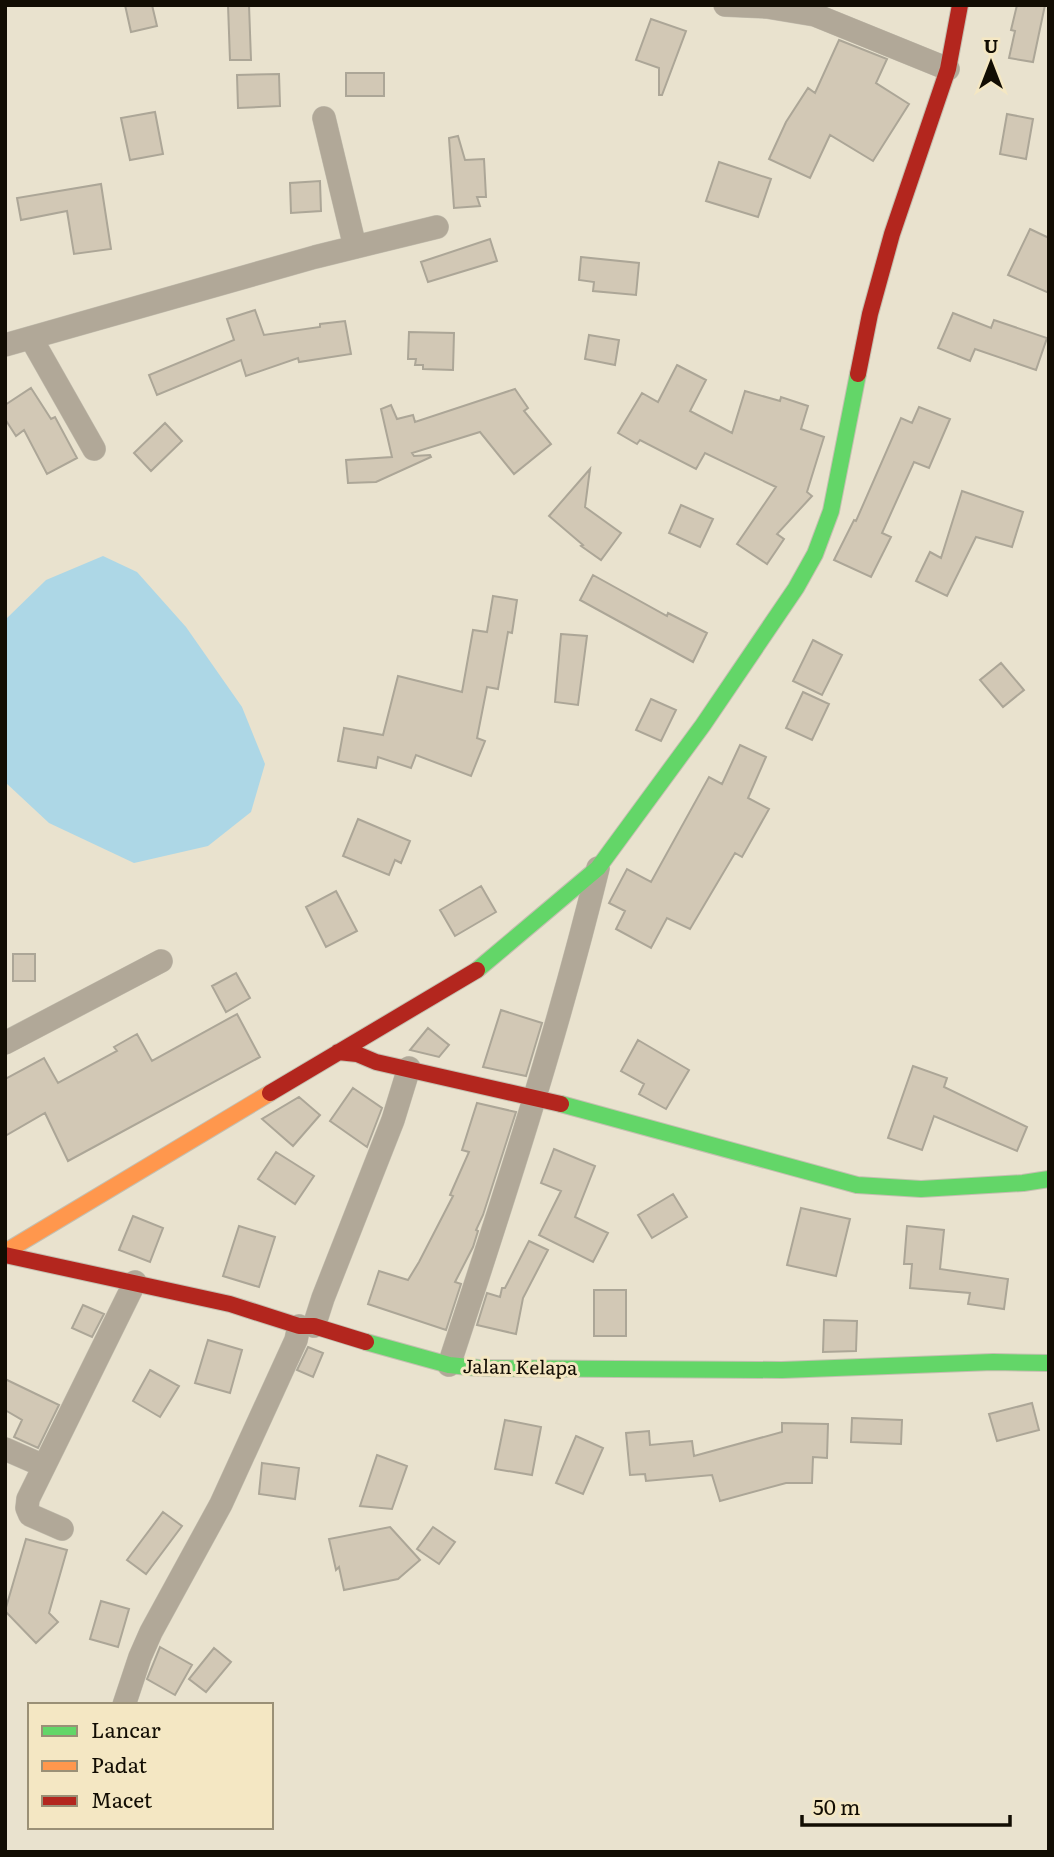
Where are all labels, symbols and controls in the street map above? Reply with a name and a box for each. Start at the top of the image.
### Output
north arrow [956,28,1026,98]
text: U [984,31,999,59]
street label: Jalan Kelapa [462,1351,578,1381]
legend [28,1703,273,1829]
text: Lancar [91,1713,161,1744]
text: Padat [91,1748,147,1779]
text: Macet [91,1783,153,1814]
scale bar [802,1784,1010,1828]
text: 50 m [813,1790,860,1821]

